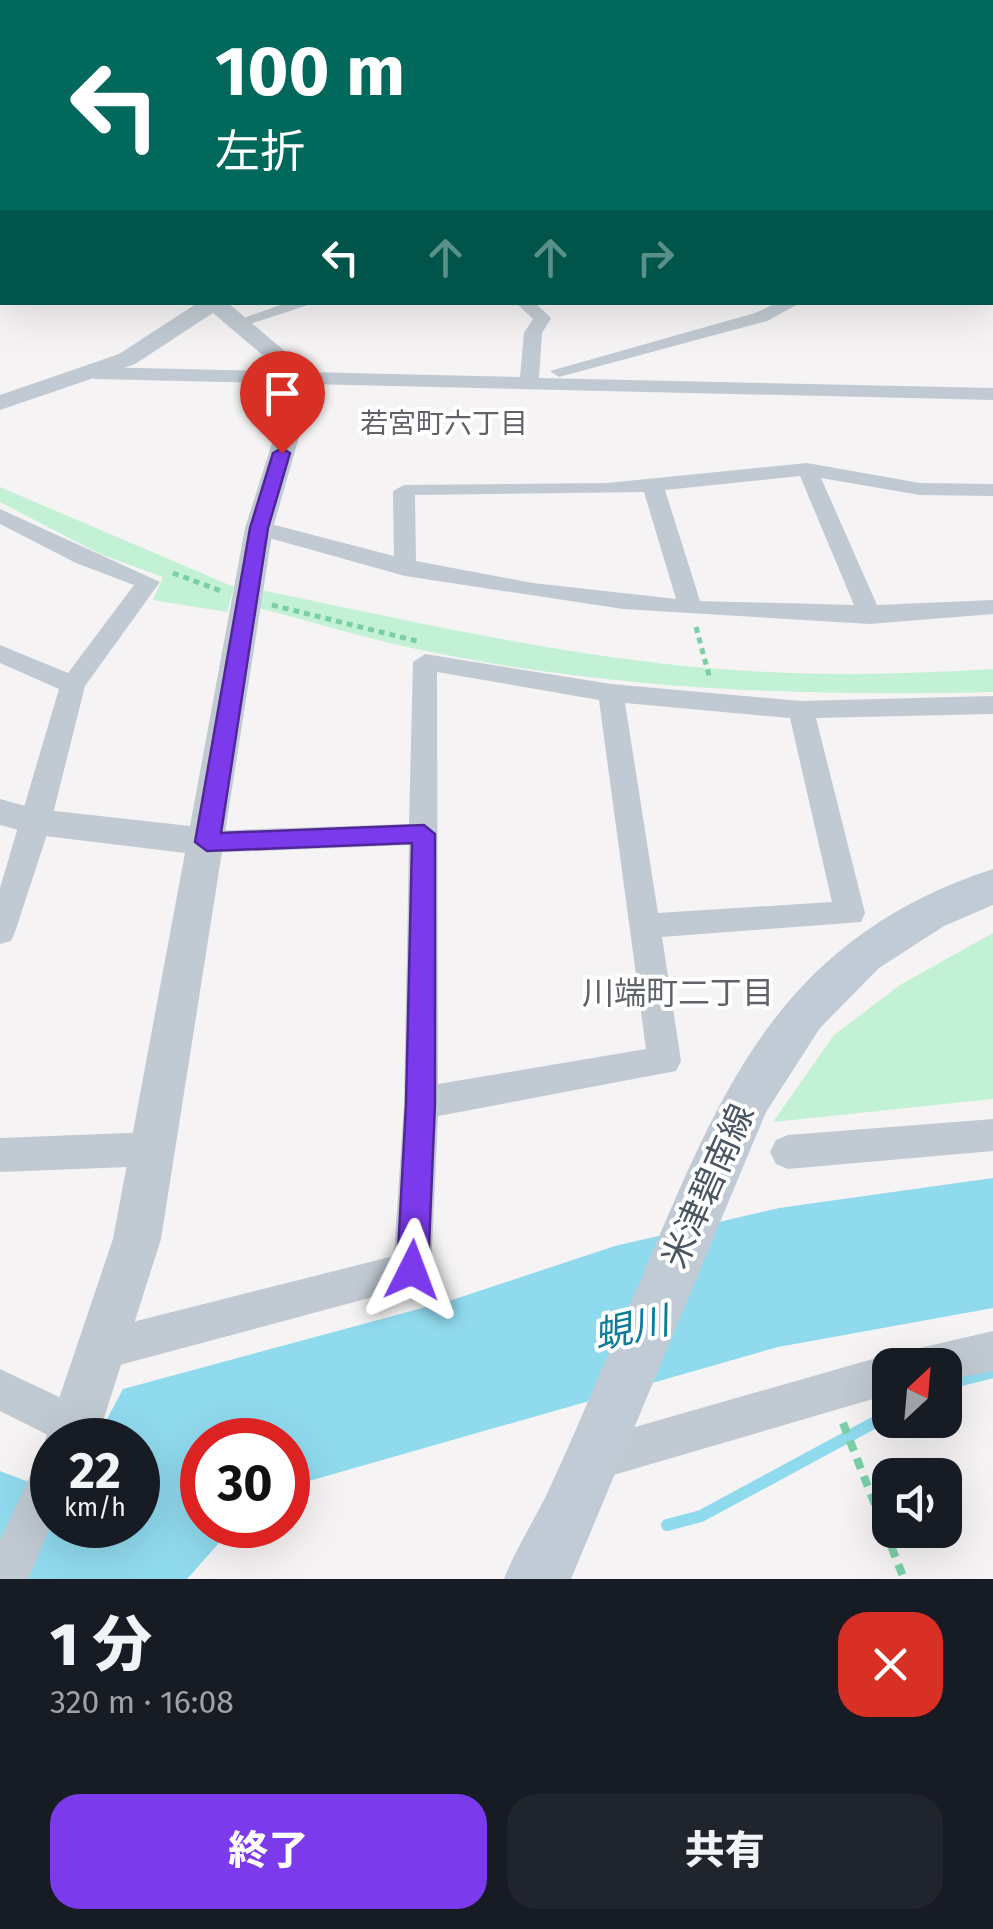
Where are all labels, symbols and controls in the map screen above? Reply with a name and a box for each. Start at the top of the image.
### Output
text: 100 m [215,30,405,114]
icon: left [50,40,180,170]
text: 左折 [215,125,305,179]
icon: left [313,230,368,285]
icon: ahead [418,230,473,285]
icon: ahead [523,230,578,285]
icon: right [628,230,683,285]
pin [240,351,325,454]
icon: arrive [255,366,310,421]
district label: 若宮町六丁目 [360,407,528,440]
district label: 川端町二丁目 [582,974,774,1012]
street label: 米津碧南線 [653,1098,763,1274]
position arrow [360,1218,464,1322]
water label: 蜆川 [589,1296,677,1359]
north arrow [872,1348,962,1438]
map controls [872,1348,962,1548]
speed limit sign: 30 [180,1418,310,1548]
text: 22 [69,1441,121,1501]
button: sound [872,1458,962,1548]
text: km/h [64,1493,126,1523]
text: 1 分 [50,1609,152,1681]
button: close [838,1612,943,1717]
text: 320 m · 16:08 [50,1683,234,1721]
button: 終了 [50,1794,487,1909]
button: 共有 [507,1794,943,1909]

